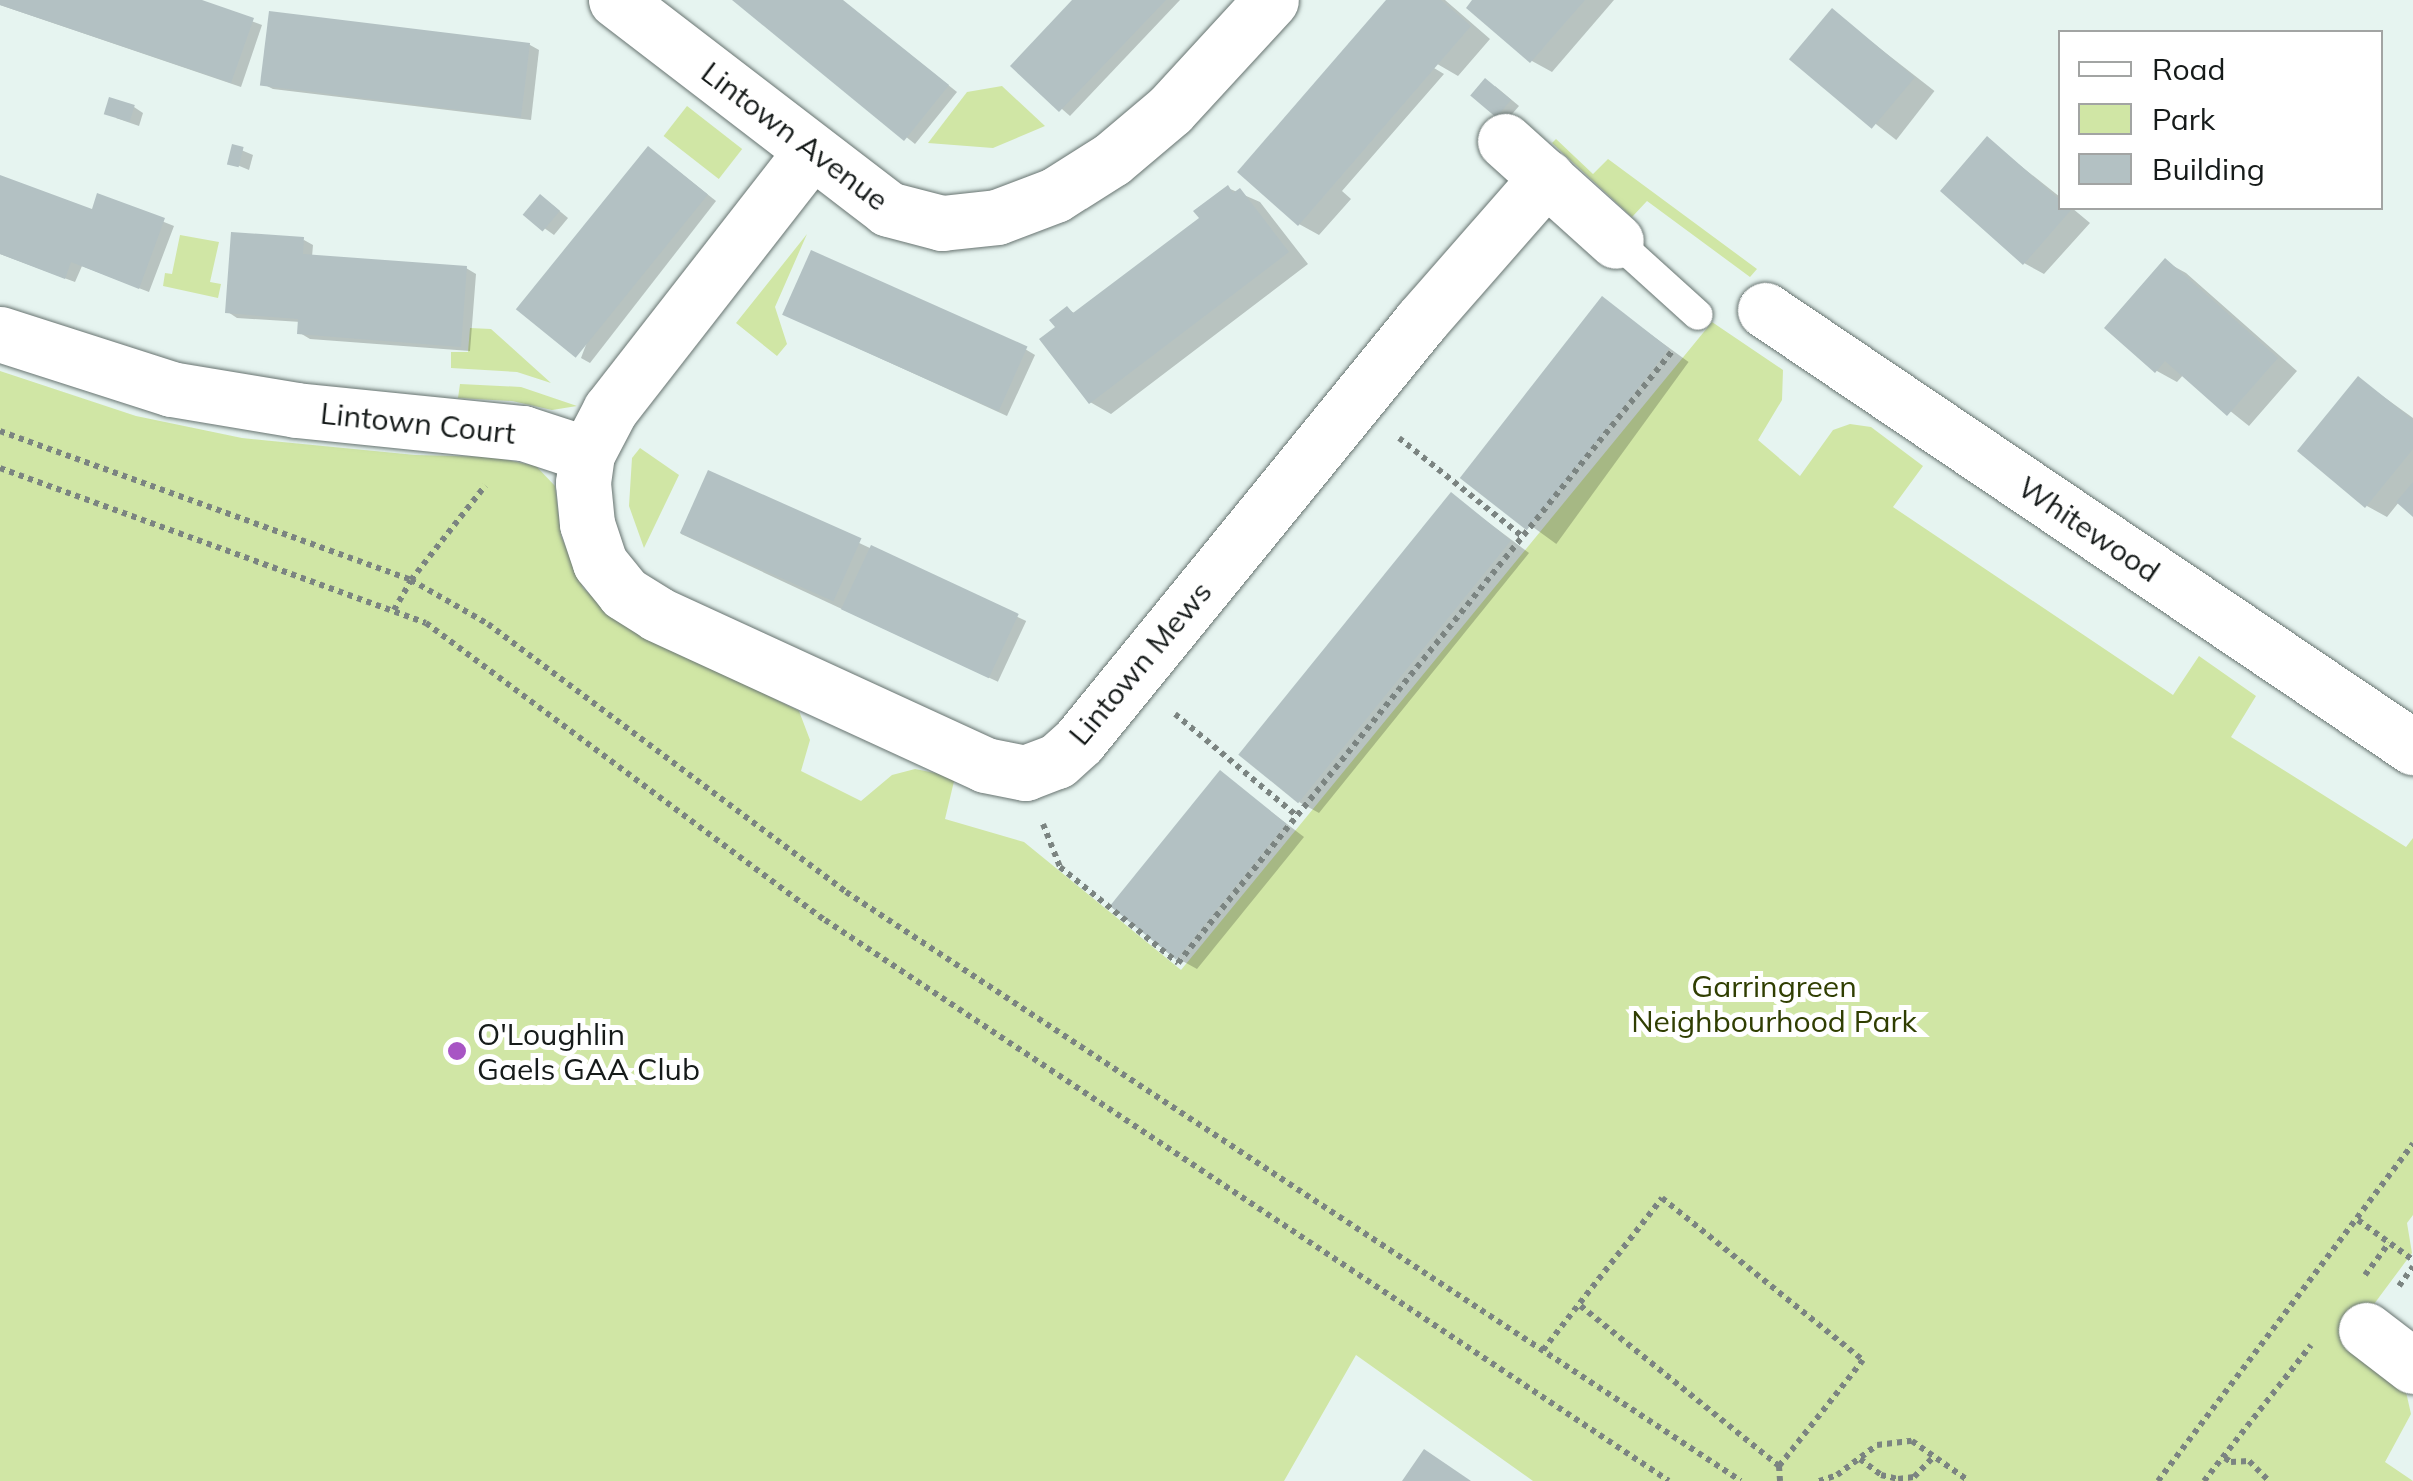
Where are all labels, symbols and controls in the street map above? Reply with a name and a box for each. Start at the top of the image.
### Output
legend [2058,30,2383,210]
text: Road [2152,50,2226,88]
street label: Lintown Avenue [695,54,895,218]
text: Park [2152,100,2215,138]
text: Building [2152,150,2265,188]
street label: Lintown Court [319,395,517,451]
street label: Whitewood [2012,469,2166,589]
street label: Lintown Mews [1061,574,1219,752]
park label: Garringreen Neighbourhood Park [1631,968,1917,1038]
place label: O'Loughlin Gaels GAA Club [477,1016,700,1086]
marker: O'Loughlin Gaels GAA Club [446,1040,468,1062]

